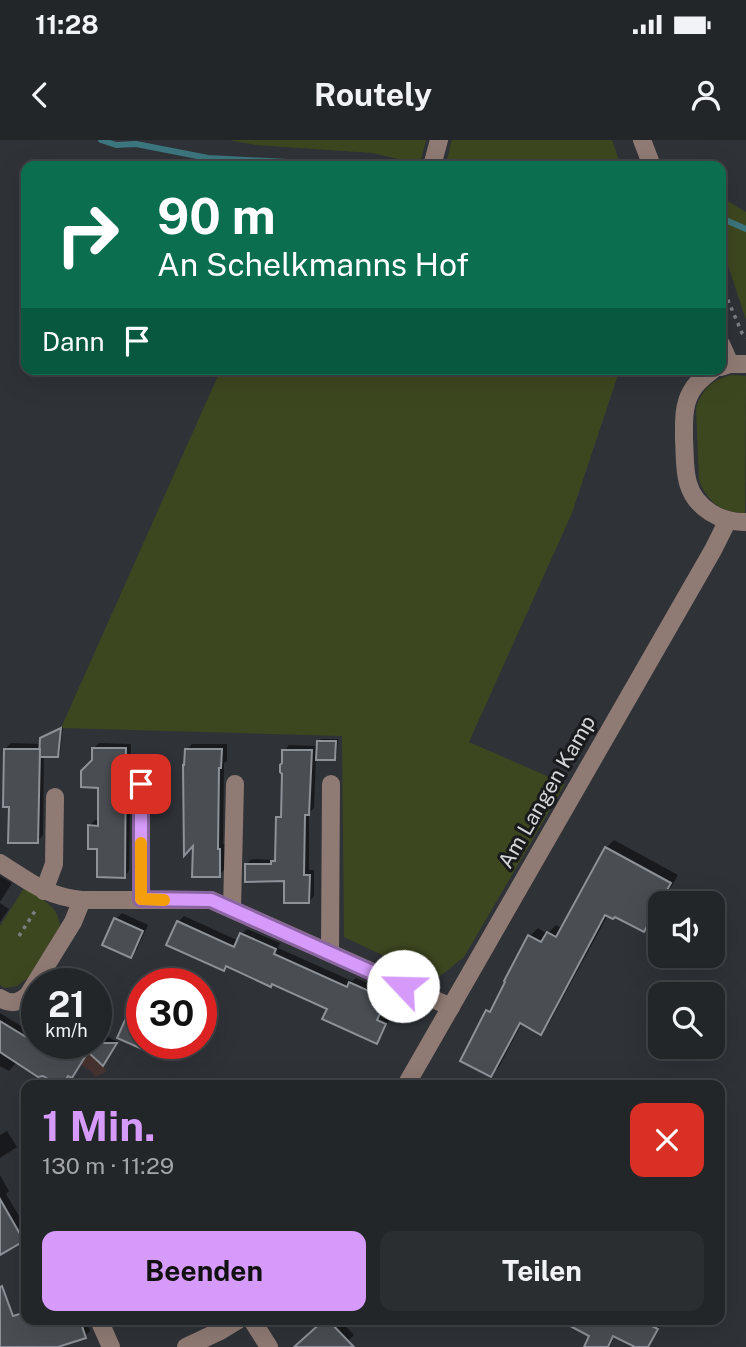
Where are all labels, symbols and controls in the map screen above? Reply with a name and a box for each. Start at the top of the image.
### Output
text: 11:28 [35,9,99,40]
icon: back [21,76,59,114]
text: Routely [314,76,432,113]
icon: person [687,76,725,114]
text: 90 m [157,187,276,245]
icon: right [42,189,133,280]
text: An Schelkmanns Hof [157,246,469,283]
icon: arrive [118,322,156,360]
text: Dann [42,326,104,357]
street label: Am Langen Kamp [493,711,600,872]
pin [111,754,171,814]
icon: arrive [122,765,160,803]
map controls [648,891,725,1059]
button: sound [648,891,725,968]
position arrow [366,949,440,1023]
speed limit sign: 30 [126,968,217,1059]
button: search [648,982,725,1059]
text: 21 [48,984,85,1025]
text: km/h [45,1020,88,1041]
text: 1 Min. [42,1101,156,1150]
button: close [630,1103,704,1177]
text: 130 m · 11:29 [42,1152,174,1179]
button: Beenden [42,1231,366,1311]
button: Teilen [380,1231,704,1311]

